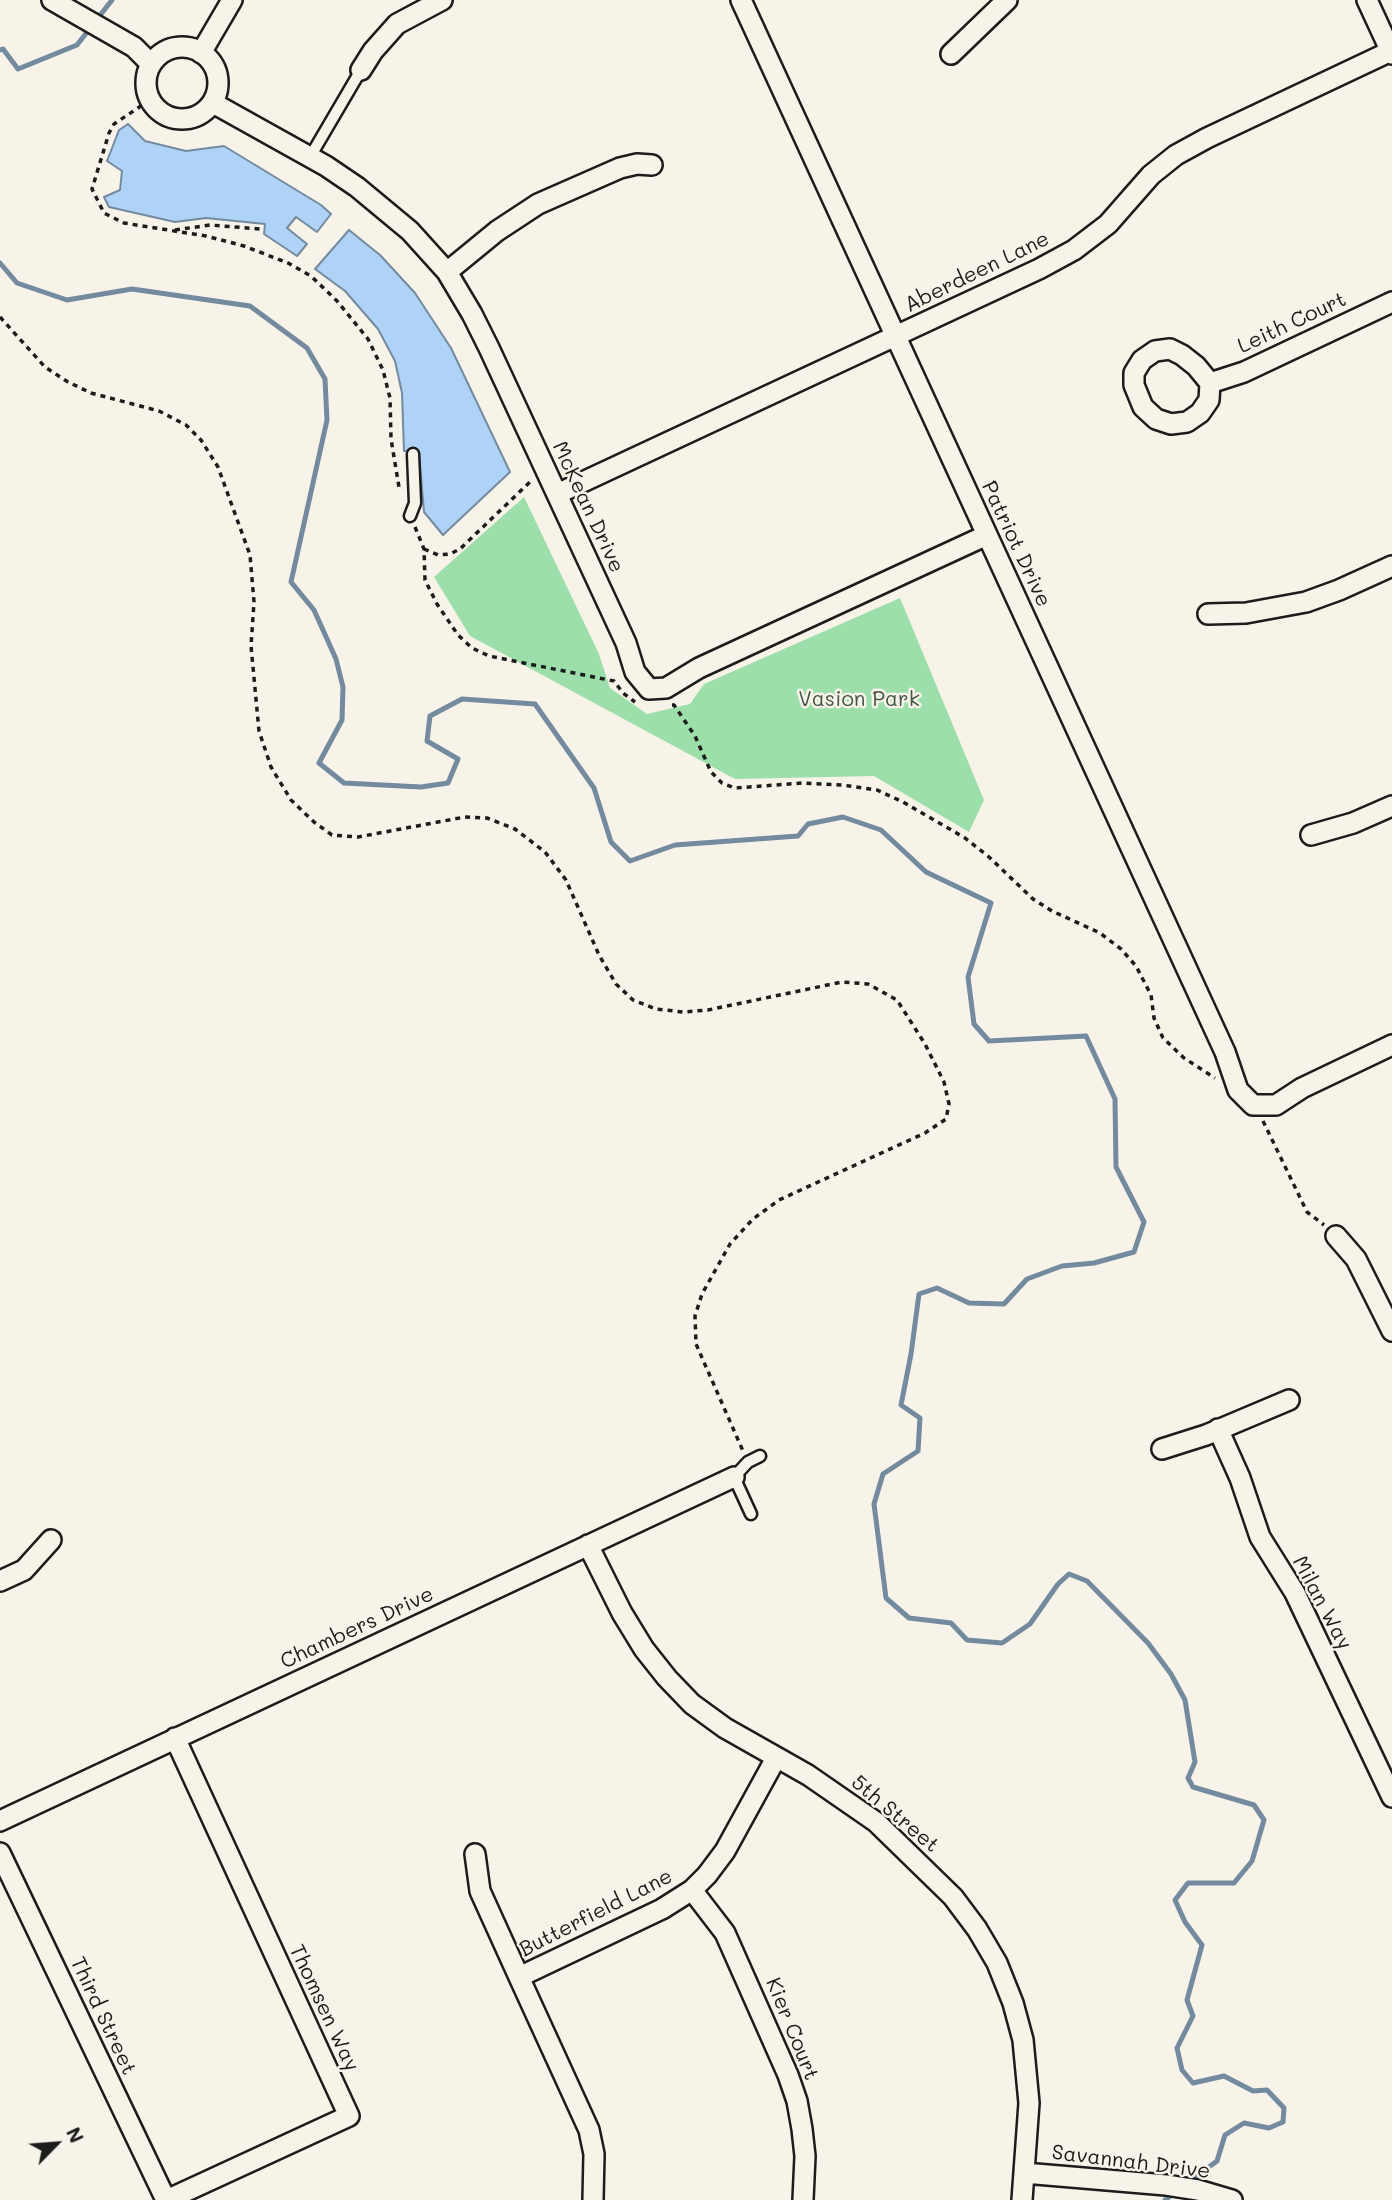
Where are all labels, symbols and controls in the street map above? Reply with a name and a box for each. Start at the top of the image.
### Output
street label: Aberdeen Lane [901,226,1053,318]
street label: Leith Court [1234,287,1350,359]
street label: McKean Drive [547,437,629,577]
street label: Patriot Drive [976,477,1056,611]
park label: Vasion Park [798,687,920,713]
street label: Milan Way [1287,1552,1357,1654]
street label: Chambers Drive [276,1582,438,1674]
street label: 5th Street [846,1770,944,1858]
street label: Butterfield Lane [515,1864,677,1962]
street label: Thomsen Way [284,1941,364,2075]
street label: Third Street [65,1953,141,2079]
street label: Kier Court [760,1974,824,2084]
north arrow [21,2109,91,2179]
text: N [61,2123,90,2147]
street label: Savannah Drive [1050,2140,1212,2184]

